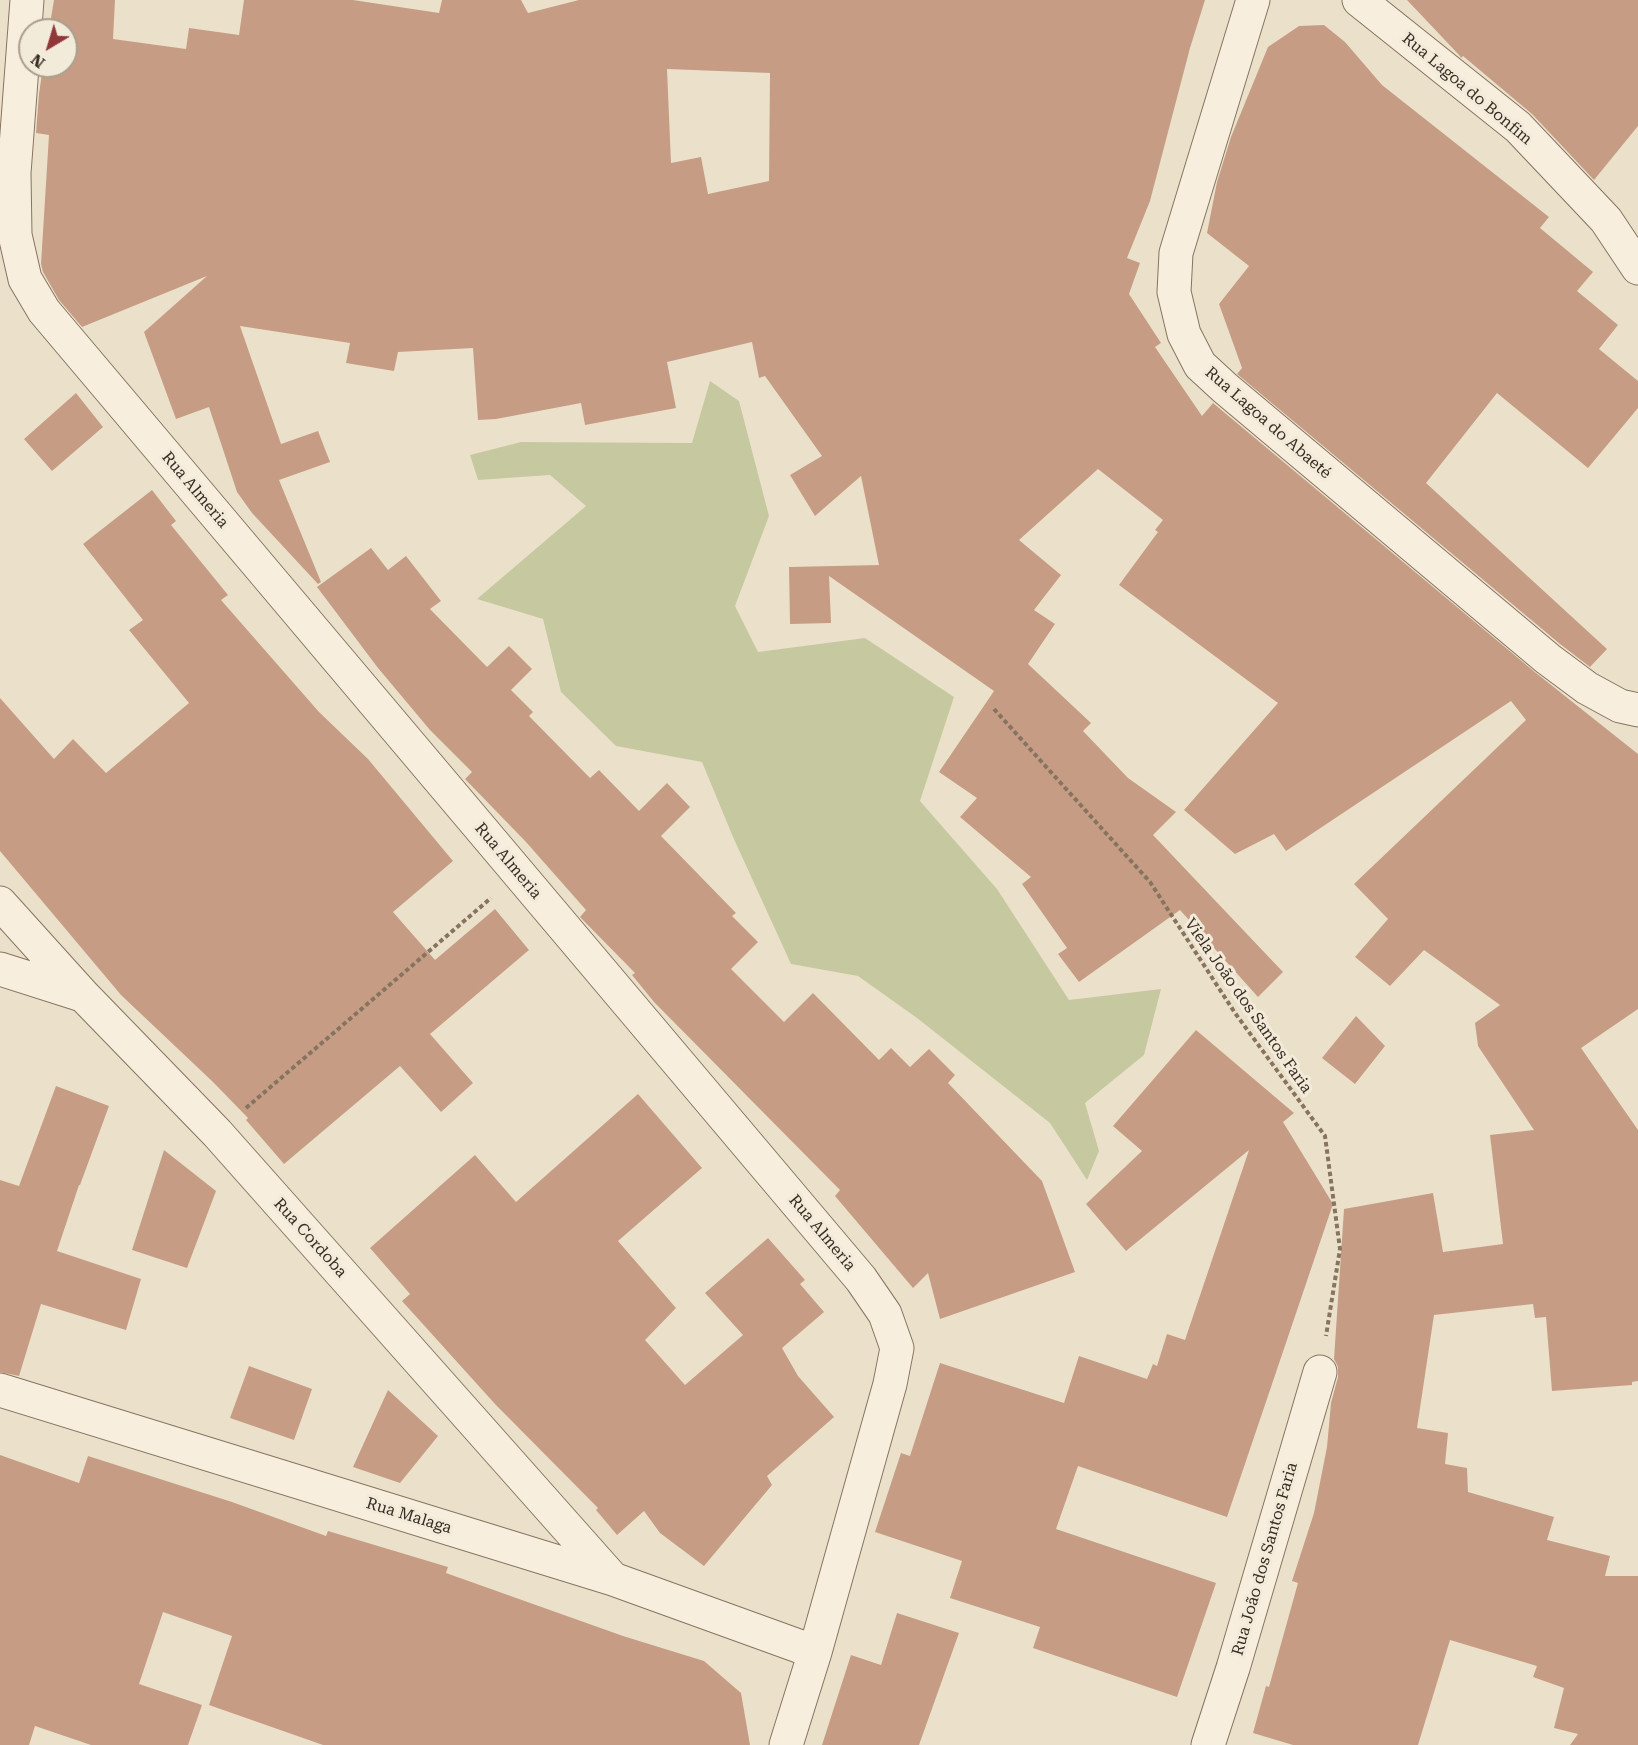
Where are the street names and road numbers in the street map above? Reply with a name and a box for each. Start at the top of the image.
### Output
street label: Rua Lagoa do Bonfim [1398,29,1536,149]
street label: Rua Lagoa do Abaeté [1201,363,1335,483]
street label: Rua Almeria [158,448,232,532]
street label: Rua Almeria [471,819,545,903]
street label: Viela João dos Santos Faria [1180,915,1316,1097]
street label: Rua Almeria [785,1191,859,1275]
street label: Rua Cordoba [269,1194,351,1282]
street label: Rua João dos Santos Faria [1228,1460,1302,1658]
street label: Rua Malaga [364,1494,454,1538]

